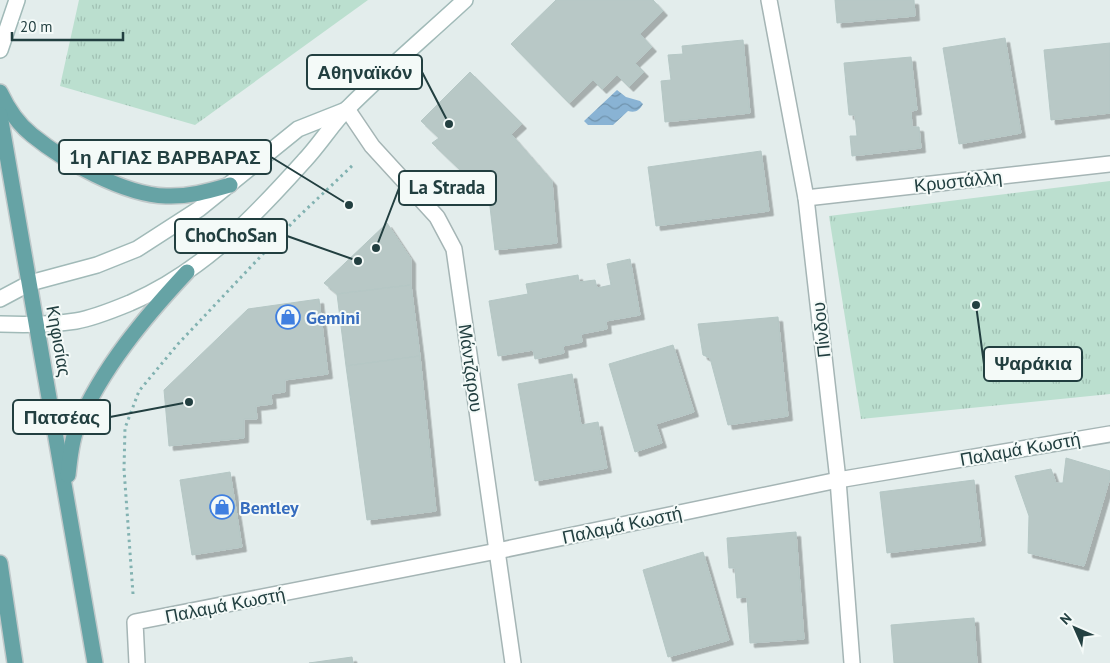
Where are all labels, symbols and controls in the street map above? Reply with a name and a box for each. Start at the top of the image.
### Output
scale bar [12,10,124,42]
text: 20 m [20,17,53,36]
callout: Αθηναϊκόν [307,55,422,89]
text: Αθηναϊκόν [317,60,413,84]
callout: 1η ΑΓΙΑΣ ΒΑΡΒΑΡΑΣ [59,140,271,174]
text: 1η ΑΓΙΑΣ ΒΑΡΒΑΡΑΣ [69,145,261,169]
street label: Κρυστάλλη [913,165,1003,197]
callout: La Strada [399,171,496,205]
text: La Strada [409,175,485,199]
callout: ChoChoSan [175,219,287,253]
text: ChoChoSan [185,223,277,247]
street label: Πίνδου [807,301,835,359]
street label: Κηφισίας [41,304,77,379]
shop icon: Gemini [275,304,301,330]
place label: Gemini [306,306,360,329]
street label: Μάντζαρου [453,323,489,413]
callout: Ψαράκια [984,347,1082,381]
text: Ψαράκια [994,351,1072,375]
callout: Πατσέας [13,400,110,434]
text: Πατσέας [24,405,100,429]
street label: Παλαμά Κωστή [958,427,1082,471]
shop icon: Bentley [209,494,235,520]
place label: Bentley [240,496,299,519]
street label: Παλαμά Κωστή [560,501,684,549]
street label: Παλαμά Κωστή [163,582,287,628]
north arrow [1050,603,1100,653]
text: N [1056,609,1075,628]

